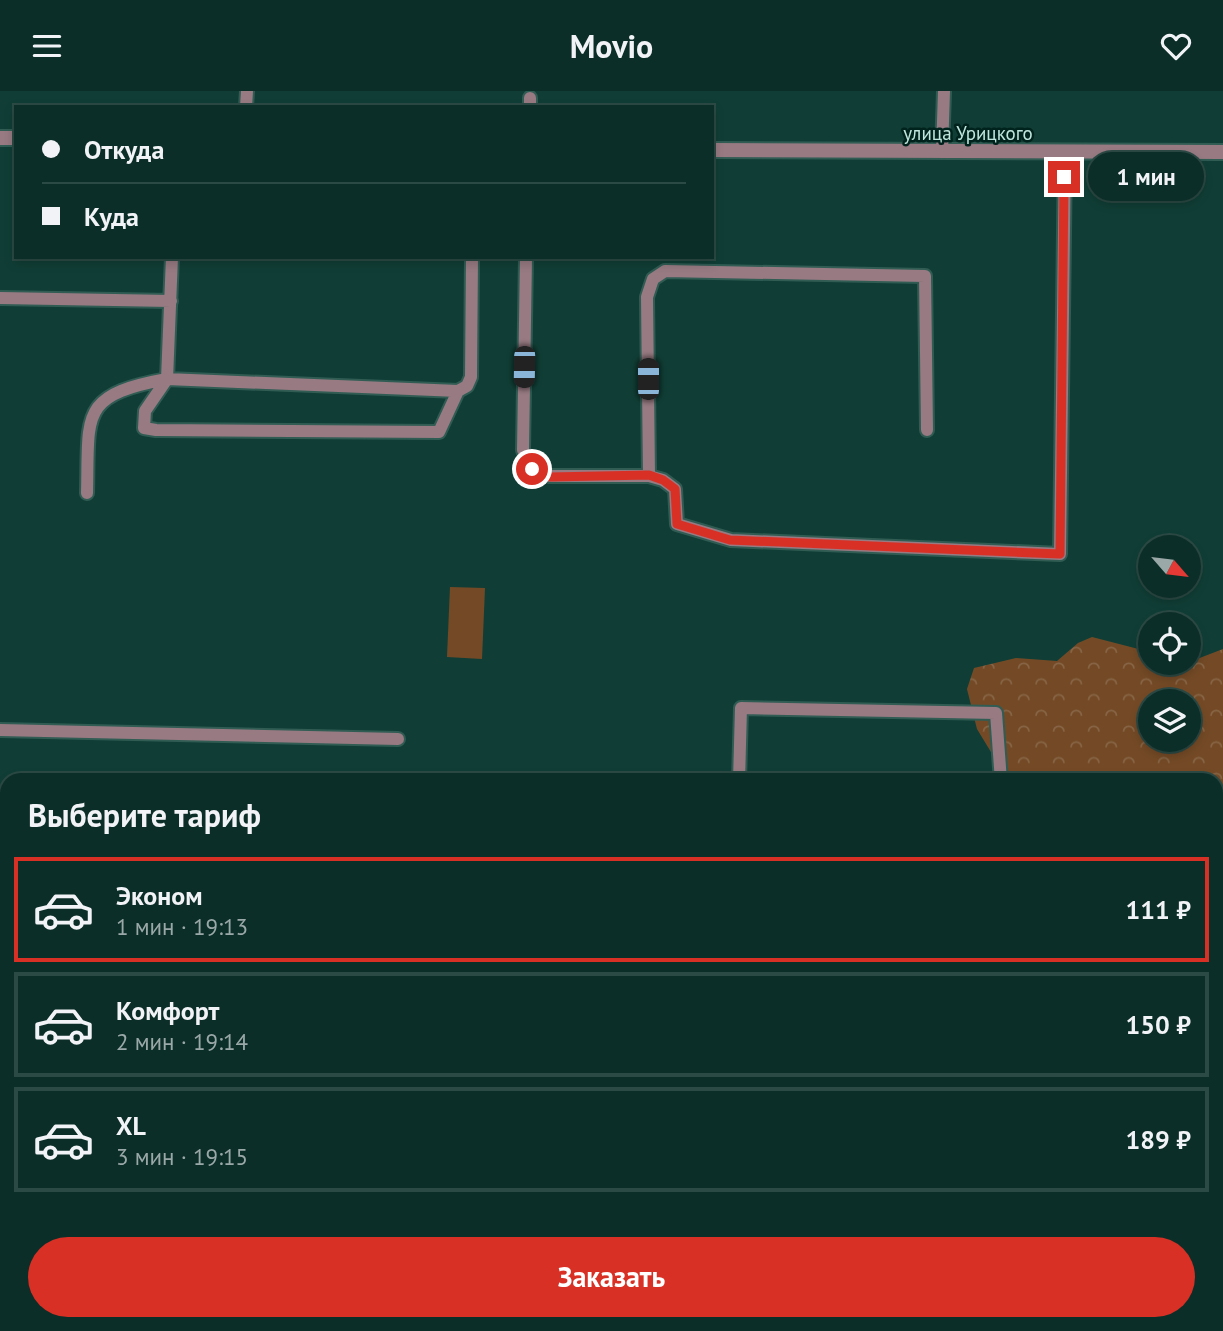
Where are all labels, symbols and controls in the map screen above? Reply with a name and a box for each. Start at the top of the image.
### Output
text: Movio [570,25,653,67]
icon: menu [28,27,66,65]
icon: heart [1157,27,1195,65]
street label: улица Урицкого [903,121,1033,145]
text: Откуда [84,133,164,166]
callout: 1 мин [1088,153,1204,201]
route end [1048,161,1080,193]
text: 1 мин [1116,162,1176,191]
text: Куда [84,200,139,233]
car [514,346,535,388]
car [638,358,659,400]
route start [516,453,548,485]
north arrow [1138,535,1200,599]
map controls [1138,535,1201,752]
button: locate [1138,612,1201,675]
button: layers [1138,689,1201,752]
text: Выберите тариф [28,794,261,836]
icon: car [32,878,95,941]
text: Эконом [116,879,203,912]
text: 111 ₽ [1125,893,1191,926]
text: 1 мин · 19:13 [116,912,248,941]
icon: car [32,993,95,1056]
text: Комфорт [116,994,219,1027]
text: 150 ₽ [1125,1008,1191,1041]
text: 2 мин · 19:14 [116,1027,248,1056]
icon: car [32,1108,95,1171]
text: XL [116,1109,146,1142]
text: 189 ₽ [1125,1123,1191,1156]
text: 3 мин · 19:15 [116,1142,248,1171]
button: Заказать [28,1237,1195,1317]

